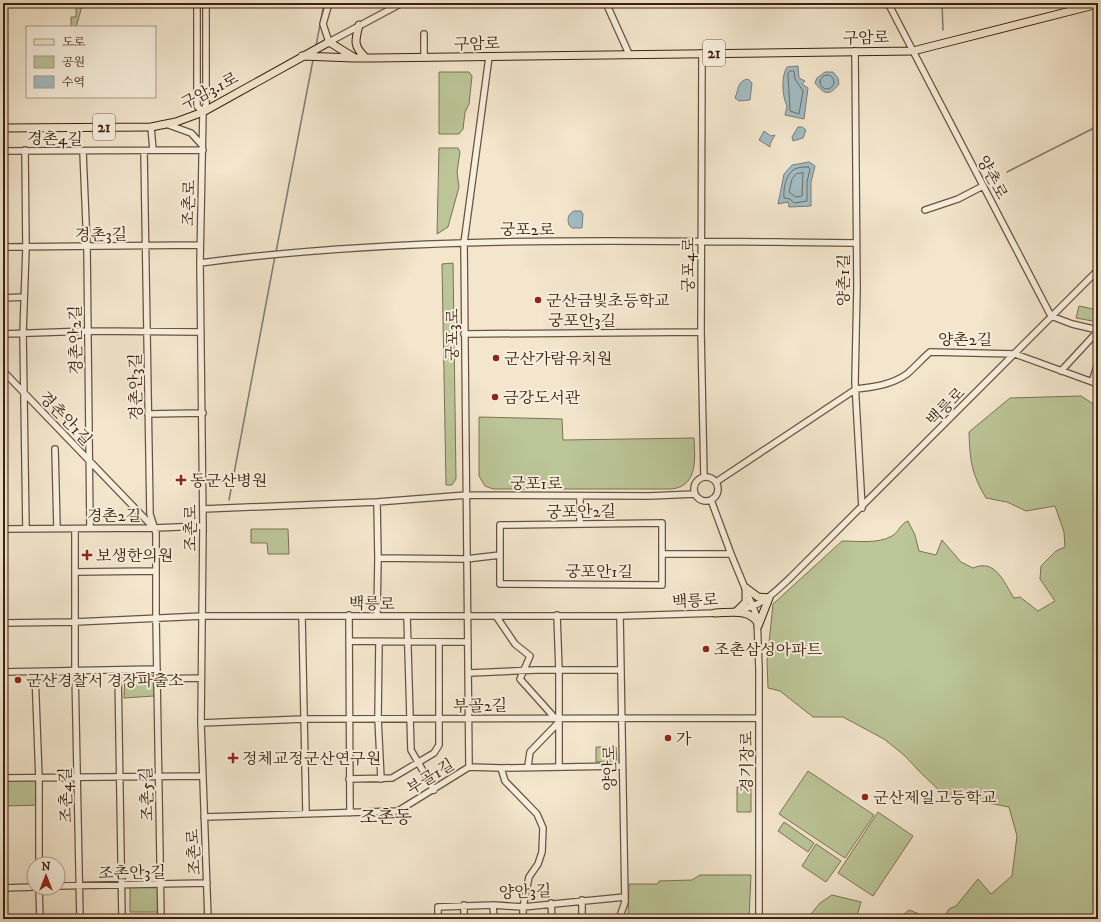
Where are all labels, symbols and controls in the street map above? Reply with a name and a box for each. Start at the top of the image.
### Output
legend [26,26,156,98]
street label: 구암로 [843,28,890,48]
street label: 구암로 [454,34,501,54]
text: 도로 [62,35,86,50]
road number: 21 [703,40,725,66]
text: 공원 [62,55,85,70]
street label: 구암3.1로 [177,68,242,114]
text: 수역 [62,75,85,90]
road number: 21 [93,114,115,140]
street label: 경촌4길 [27,129,83,149]
street label: 양촌로 [972,152,1012,203]
street label: 조촌로 [178,179,200,227]
street label: 궁포2로 [500,220,555,240]
street label: 경촌3길 [75,225,127,245]
street label: 궁포4로 [679,237,699,293]
street label: 양촌1길 [834,254,854,306]
place label: 군산금빛초등학교 [546,291,670,311]
marker: 군산금빛초등학교 [533,295,543,305]
street label: 경촌안2길 [65,305,87,375]
street label: 궁포3로 [443,308,463,361]
street label: 궁포안3길 [548,311,616,331]
street label: 양촌2길 [938,330,992,350]
place label: 군산가람유치원 [504,349,612,369]
street label: 경촌안3길 [125,353,147,421]
marker: 군산가람유치원 [491,353,501,363]
street label: 백릉로 [922,383,970,430]
street label: 경촌안1길 [35,387,96,450]
place label: 금강도서관 [503,388,581,408]
marker: 금강도서관 [490,392,500,402]
place label: 동군산병원 [190,471,267,491]
marker: 동군산병원 [175,474,187,486]
street label: 궁포1로 [510,474,563,494]
street label: 궁포안2길 [546,501,616,523]
street label: 조촌로 [181,504,201,551]
street label: 경촌2길 [87,506,141,526]
place label: 보생한의원 [96,546,173,566]
marker: 보생한의원 [81,549,93,561]
street label: 궁포안1길 [565,562,633,582]
street label: 백릉로 [671,590,719,612]
street label: 백릉로 [349,594,396,614]
place label: 조촌삼성아파트 [714,640,823,660]
marker: 조촌삼성아파트 [701,644,711,654]
place label: 군산경찰서 경장파출소 [26,671,184,691]
marker: 군산경찰서 경장파출소 [13,675,23,685]
street label: 부골2길 [453,696,507,716]
place label: 가 [676,729,692,749]
street label: 경기장로 [737,731,757,793]
marker: 가 [663,733,673,743]
street label: 양안로 [600,744,620,791]
place label: 정체교정군산연구원 [242,749,381,769]
marker: 정체교정군산연구원 [227,752,239,764]
street label: 부골1길 [403,755,458,799]
street label: 조촌5길 [136,766,158,821]
street label: 조촌4길 [56,767,76,823]
place label: 군산제일고등학교 [873,788,997,808]
marker: 군산제일고등학교 [860,792,870,802]
district label: 조촌동 [360,807,412,829]
street label: 조촌로 [183,828,205,876]
north arrow [26,856,66,896]
text: N [41,860,51,874]
street label: 조촌안3길 [98,862,166,884]
street label: 양안3길 [499,881,552,903]

